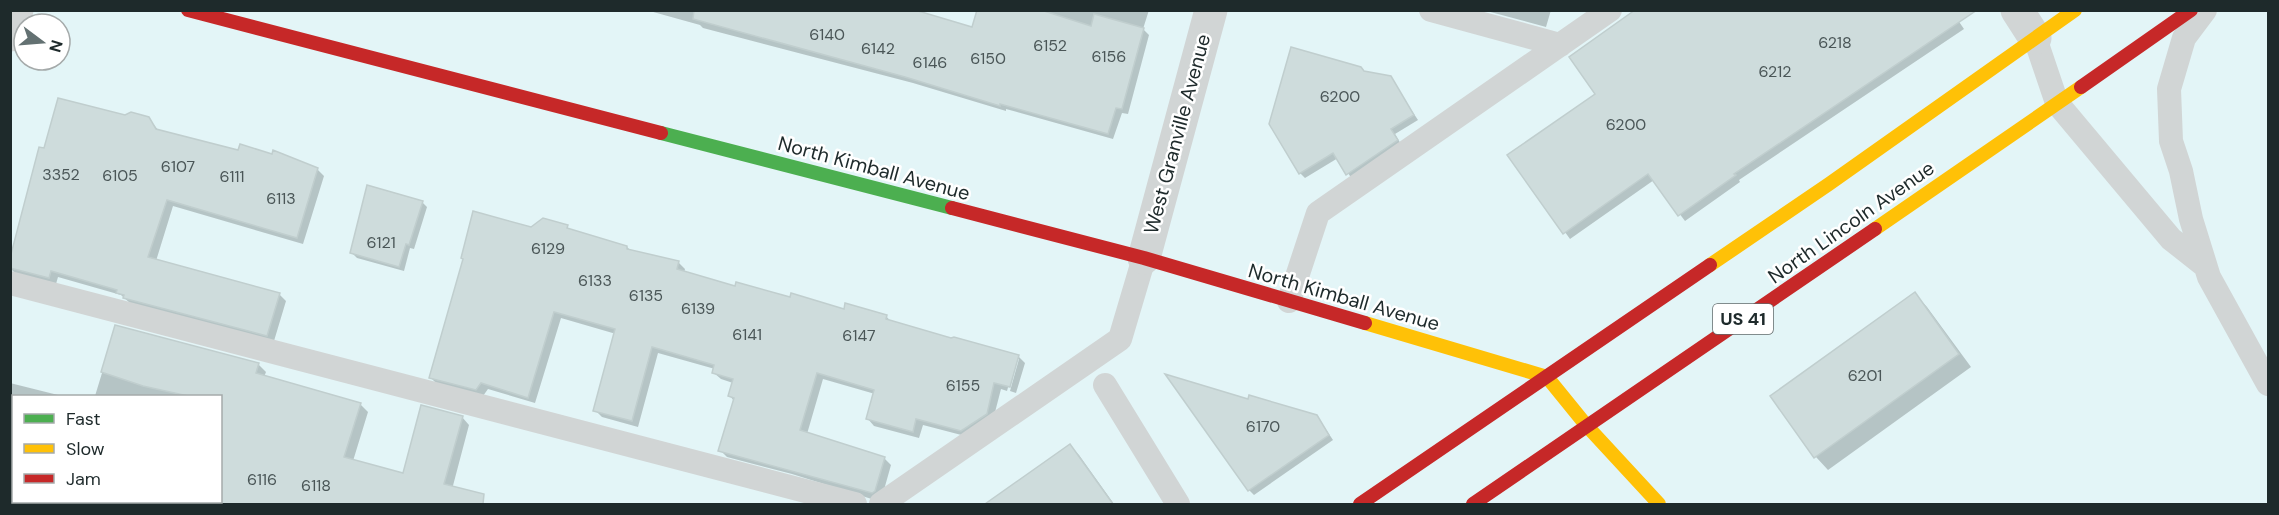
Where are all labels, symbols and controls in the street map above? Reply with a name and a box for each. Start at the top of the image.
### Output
north arrow [12,12,72,72]
house number: 6140 [809,24,845,45]
street label: West Granville Avenue [1138,31,1216,237]
house number: 6218 [1818,32,1852,53]
house number: 6152 [1033,35,1067,56]
text: N [44,37,68,55]
house number: 6142 [861,38,895,59]
house number: 6156 [1092,46,1126,67]
house number: 6150 [970,48,1006,69]
house number: 6146 [913,52,947,73]
house number: 6212 [1758,61,1792,82]
house number: 6200 [1320,86,1360,107]
house number: 6200 [1606,114,1646,135]
street label: North Kimball Avenue [775,130,973,206]
street label: North Lincoln Avenue [1763,155,1939,289]
house number: 6107 [161,156,195,177]
house number: 3352 [42,164,80,185]
house number: 6105 [102,165,138,186]
house number: 6111 [219,166,245,187]
house number: 6113 [266,188,296,209]
house number: 6121 [366,232,396,253]
house number: 6129 [531,238,565,259]
street label: North Kimball Avenue [1245,257,1443,337]
house number: 6133 [578,270,612,291]
house number: 6135 [629,285,663,306]
house number: 6139 [681,298,715,319]
road number: US 41 [1713,304,1773,334]
house number: 6141 [732,324,762,345]
house number: 6147 [842,325,876,346]
house number: 6201 [1848,365,1882,386]
house number: 6155 [946,375,980,396]
legend [12,395,222,503]
text: Fast [66,407,101,431]
house number: 6170 [1246,416,1280,437]
text: Slow [66,437,105,461]
text: Jam [66,467,101,491]
house number: 6116 [247,469,277,490]
house number: 6118 [301,475,331,496]

